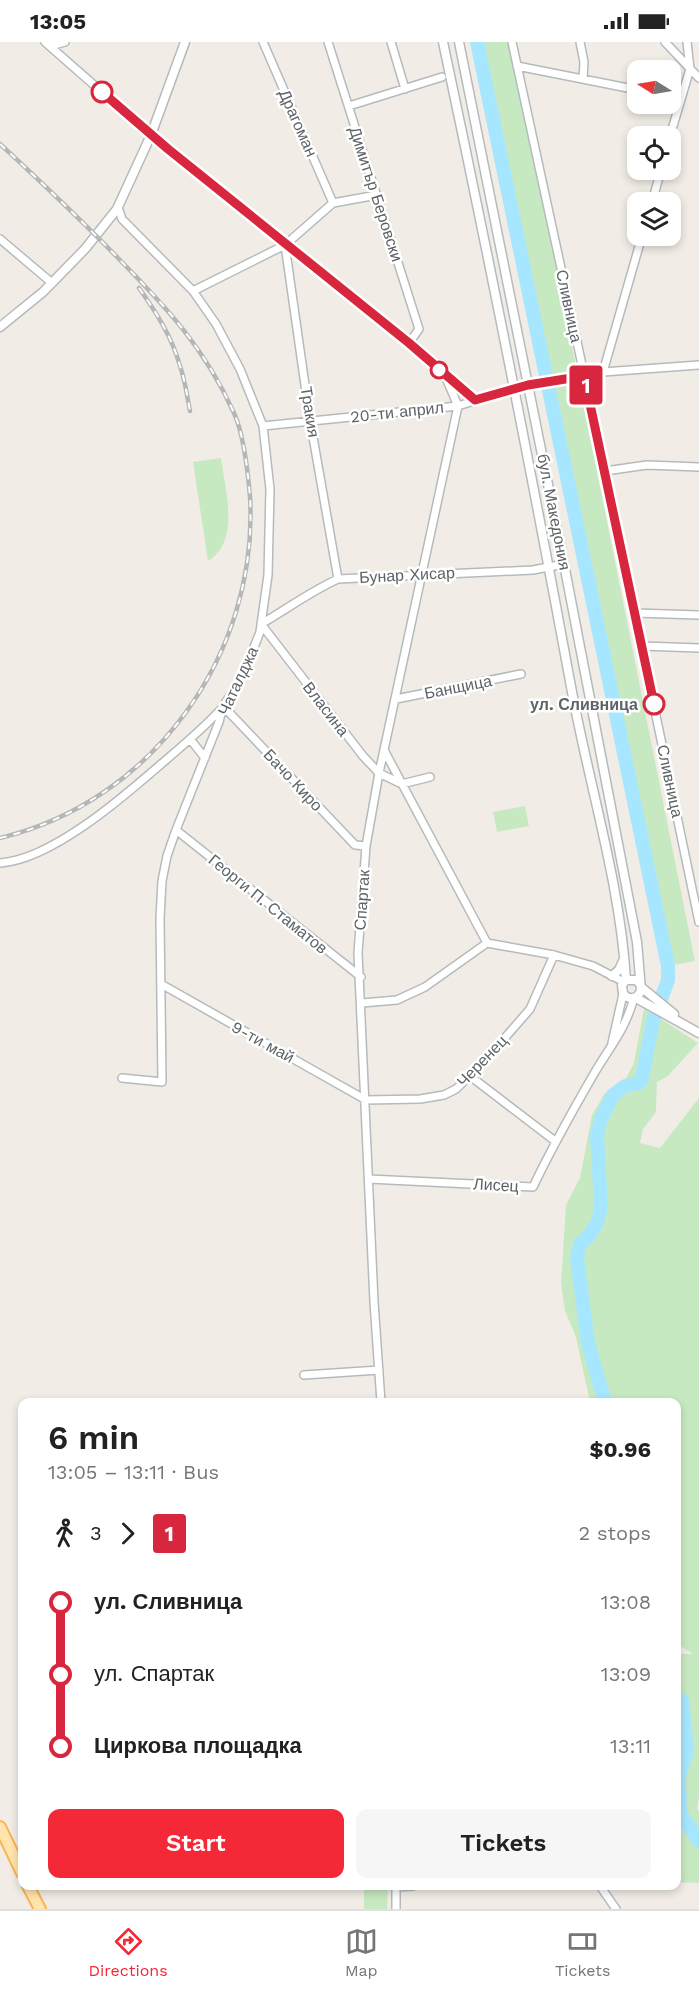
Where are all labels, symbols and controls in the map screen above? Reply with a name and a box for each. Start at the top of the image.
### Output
text: 13:05 [30,9,86,34]
north arrow [627,60,681,114]
map controls [627,60,681,246]
unlabelled marker [91,81,113,103]
street label: Драгоман [275,86,321,160]
street label: Димитър Беровски [345,124,407,264]
button: locate [627,126,681,180]
button: layers [627,192,681,246]
street label: Сливница [552,268,586,344]
unlabelled marker [430,361,448,379]
line badge: 1 [566,366,606,404]
text: 1 [581,373,591,398]
street label: Тракия [297,385,323,439]
street label: 20-ти април [349,398,445,426]
street label: бул. Македония [533,452,575,572]
street label: Бунар Хисар [359,563,455,587]
street label: Чаталджа [214,644,262,718]
street label: Банщица [423,671,493,703]
street label: Власина [299,678,353,740]
marker: ул. Сливница [643,693,665,715]
place label: ул. Сливница [530,695,638,714]
street label: Сливница [653,743,687,819]
street label: Бачо Киро [260,745,327,815]
street label: Георги П. Стаматов [205,850,331,958]
street label: Спартак [350,868,374,931]
street label: 9-ти май [228,1017,298,1067]
street label: Черенец [453,1031,511,1091]
street label: Лисец [473,1174,519,1196]
text: 6 min [48,1418,139,1457]
text: $0.96 [589,1437,651,1462]
text: 13:05 – 13:11 · Bus [48,1460,219,1484]
icon: walk [48,1517,81,1550]
icon: forward [111,1517,144,1550]
text: 3 [90,1521,102,1545]
text: 1 [165,1521,174,1546]
text: 2 stops [579,1521,651,1545]
text: ул. Сливница [94,1589,242,1614]
text: 13:08 [601,1590,651,1614]
text: ул. Спартак [94,1661,214,1686]
text: 13:09 [601,1662,651,1686]
text: Циркова площадка [94,1733,302,1758]
text: 13:11 [610,1734,651,1758]
button: Start [48,1809,344,1878]
button: Tickets [356,1809,651,1878]
tab: Directions [89,1925,168,1980]
tab: Map [345,1925,378,1980]
tab: Tickets [555,1925,610,1980]

